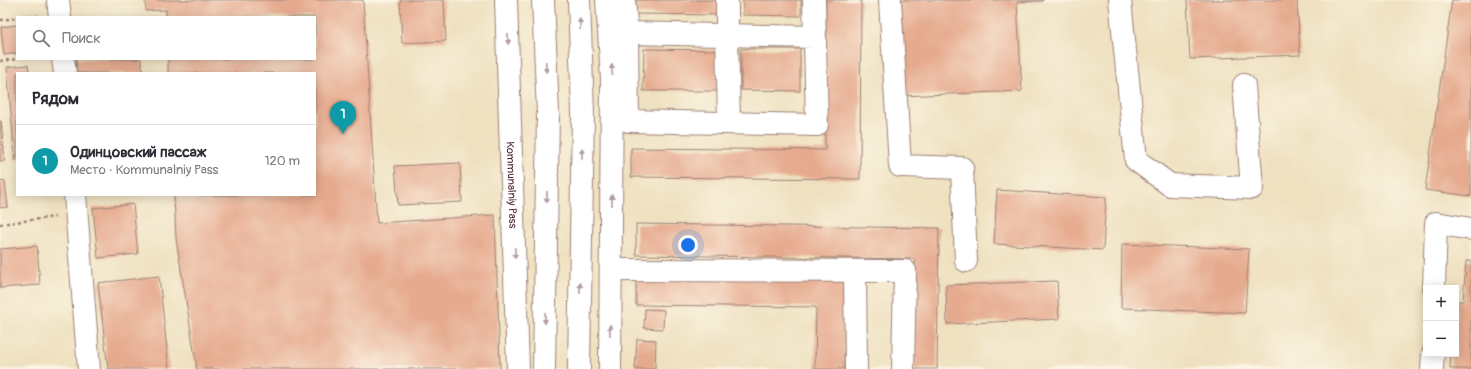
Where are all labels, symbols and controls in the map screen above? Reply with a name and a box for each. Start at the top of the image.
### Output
search box [16,16,316,60]
one-way arrow [577,17,583,30]
icon: search [30,27,52,49]
text: Поиск [62,29,101,48]
one-way arrow [505,33,511,46]
one-way arrow [543,61,550,73]
one-way arrow [608,64,615,76]
text: Рядом [32,88,79,109]
pin: 1 [330,101,356,134]
street label: Kommunalniy Pass [504,141,519,229]
text: Одинцовский пассаж [70,143,206,162]
one-way arrow [579,147,585,160]
text: 1 [42,153,48,169]
text: 120 m [264,153,300,169]
text: Место · Kommunalniy Pass [70,162,218,178]
one-way arrow [544,191,550,204]
one-way arrow [609,193,615,206]
your location [678,235,698,255]
one-way arrow [511,247,518,259]
one-way arrow [577,281,583,294]
map controls [1423,285,1459,357]
button: + [1423,285,1459,321]
one-way arrow [542,312,548,325]
button: − [1423,321,1459,357]
one-way arrow [607,323,613,336]

